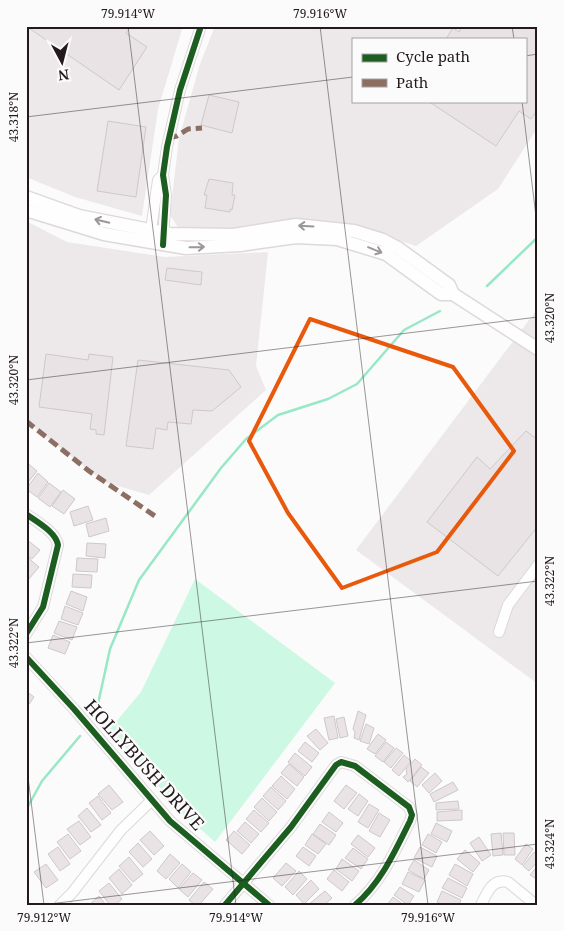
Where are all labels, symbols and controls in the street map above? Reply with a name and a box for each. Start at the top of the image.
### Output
text: 79.914°W [101,5,155,22]
text: 79.916°W [293,5,347,22]
north arrow [38,38,88,88]
legend [352,38,526,102]
text: Cycle path [396,46,471,66]
text: N [57,65,70,86]
text: Path [396,72,429,92]
text: 43.318°N [5,92,22,142]
one-way arrow [95,216,111,225]
one-way arrow [299,221,315,230]
one-way arrow [189,243,205,252]
one-way arrow [367,245,382,255]
text: 43.320°N [541,293,558,343]
text: 43.320°N [5,355,22,405]
text: 43.322°N [541,556,558,606]
text: 43.322°N [5,618,22,668]
street label: HOLLYBUSH DRIVE [79,694,210,835]
text: 43.324°N [541,819,558,869]
text: 79.912°W [17,909,71,926]
text: 79.914°W [209,909,263,926]
text: 79.916°W [401,909,455,926]

